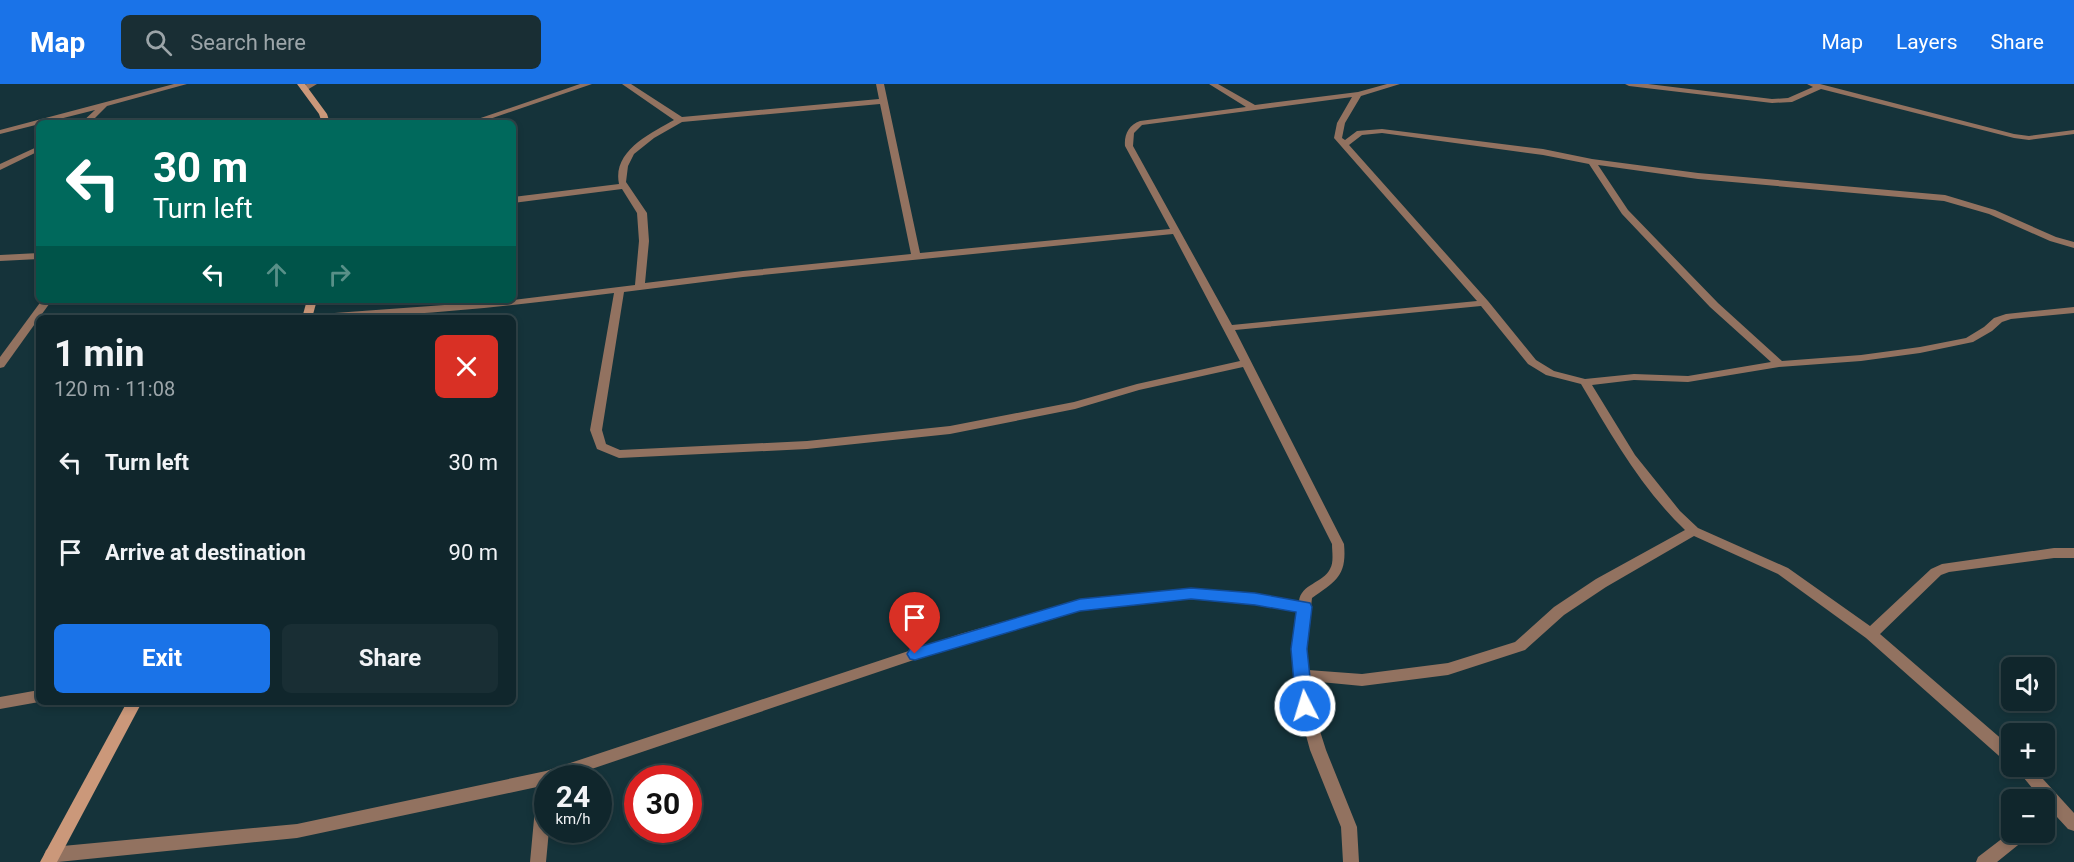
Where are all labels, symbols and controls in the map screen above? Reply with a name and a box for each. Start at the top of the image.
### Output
search box [121,15,541,69]
text: Map [30,26,85,59]
icon: search [142,26,175,59]
text: Search here [190,30,306,55]
text: Map [1821,30,1863,54]
text: Layers [1896,30,1957,54]
text: Share [1990,30,2044,54]
text: 30 m [153,143,248,192]
icon: left [54,144,132,222]
text: Turn left [153,193,253,225]
icon: left [197,258,230,291]
icon: ahead [260,258,293,291]
icon: right [323,258,356,291]
text: 1 min [54,333,145,375]
button: close [435,335,498,398]
text: 120 m · 11:08 [54,377,175,401]
icon: left [54,446,87,479]
text: Turn left [105,450,189,475]
text: 30 m [449,450,498,475]
icon: arrive [54,536,87,569]
text: Arrive at destination [105,540,306,565]
text: 90 m [449,540,498,565]
pin [889,592,940,654]
icon: arrive [898,601,931,634]
button: Exit [54,624,270,693]
button: Share [282,624,498,693]
map controls [2001,657,2055,843]
button: sound [2001,657,2055,711]
position arrow [1273,674,1337,738]
button: + [2001,723,2055,777]
speed limit sign: 30 [624,765,702,843]
text: 24 [556,779,590,814]
button: − [2001,789,2055,843]
text: km/h [555,810,591,828]

